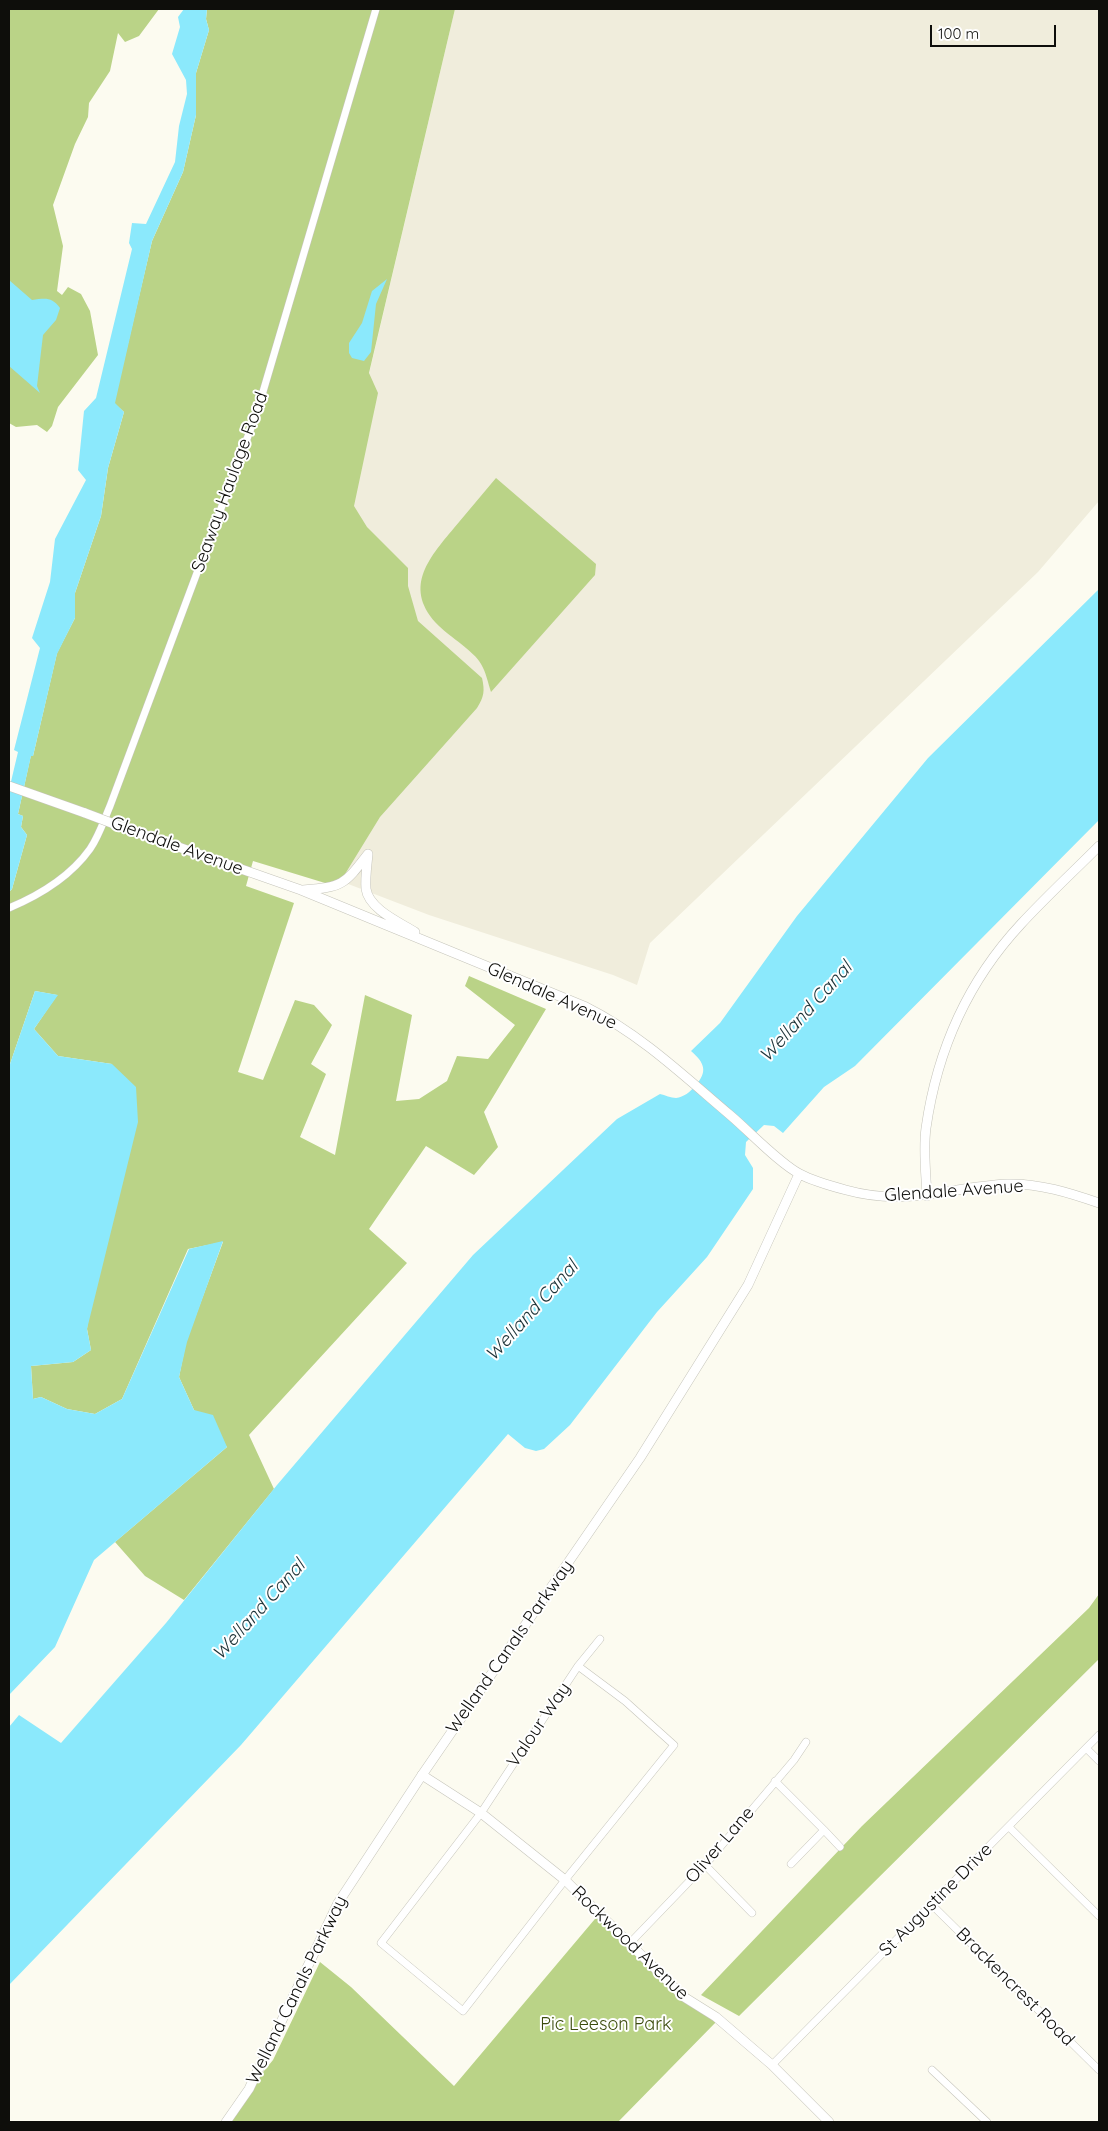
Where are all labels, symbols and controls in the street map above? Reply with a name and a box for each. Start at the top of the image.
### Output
scale bar [933,15,1059,47]
text: 100 m [938,24,979,43]
street label: Seaway Haulage Road [187,389,273,575]
street label: Glendale Avenue [108,812,246,880]
water label: Welland Canal [755,957,857,1067]
street label: Glendale Avenue [484,958,620,1034]
street label: Glendale Avenue [884,1175,1024,1207]
water label: Welland Canal [481,1256,583,1366]
water label: Welland Canal [208,1555,310,1665]
street label: Welland Canals Parkway [442,1556,578,1738]
street label: Valour Way [503,1678,575,1772]
street label: Oliver Lane [681,1802,759,1888]
street label: St Augustine Drive [875,1839,997,1961]
street label: Rockwood Avenue [567,1882,693,2004]
street label: Welland Canals Parkway [242,1892,352,2088]
street label: Brackencrest Road [951,1923,1079,2051]
park label: Pic Leeson Park [540,2014,672,2036]

